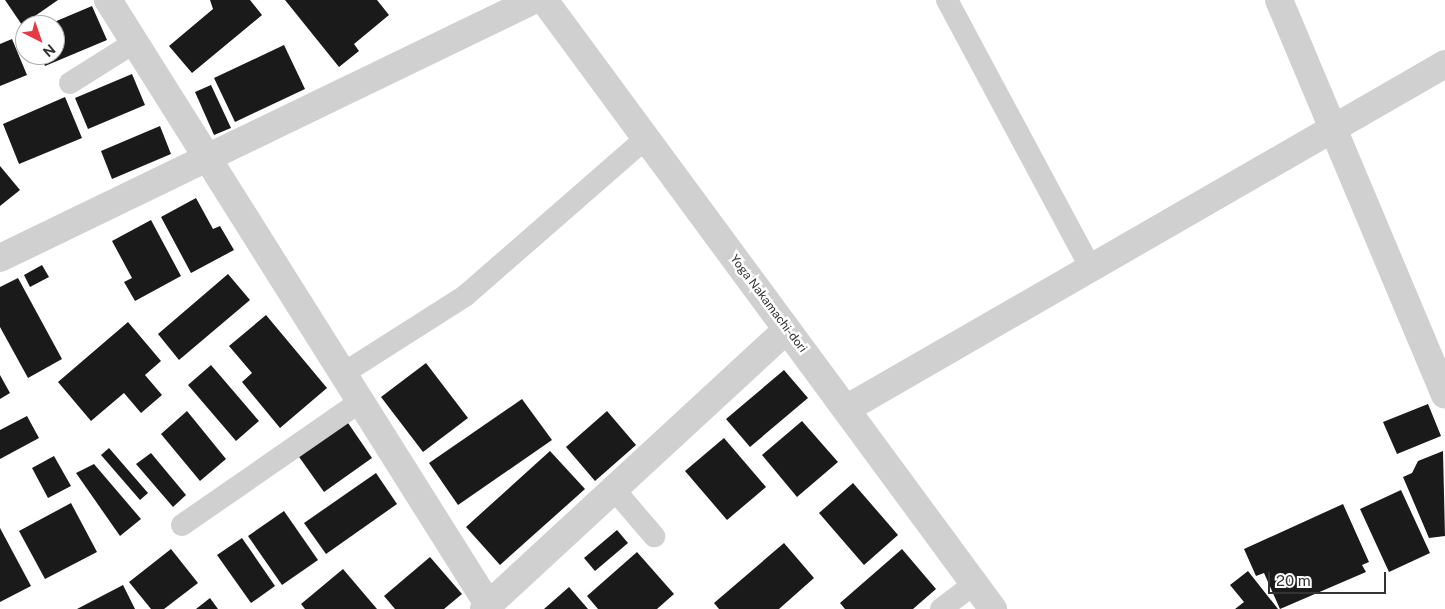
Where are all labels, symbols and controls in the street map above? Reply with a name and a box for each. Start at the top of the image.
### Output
north arrow [15,15,65,65]
text: N [40,41,59,60]
street label: Yoga Nakamachi-dori [727,252,809,356]
scale bar [1270,562,1388,594]
text: 20 m [1276,572,1311,589]

